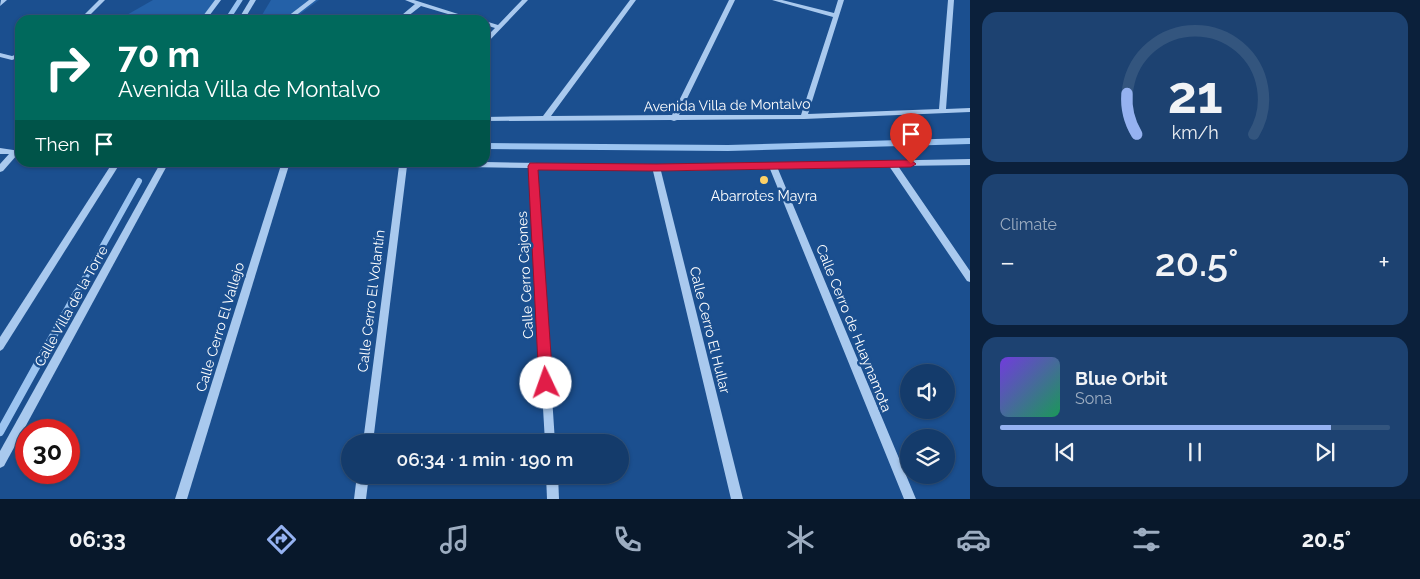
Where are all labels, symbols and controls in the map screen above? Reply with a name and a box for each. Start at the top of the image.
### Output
text: 70 m [118,34,200,75]
icon: right [35,35,100,100]
text: 21 [1167,64,1223,125]
text: Avenida Villa de Montalvo [118,76,380,102]
street label: Avenida Villa de Montalvo [643,96,811,114]
pin [890,113,932,164]
icon: arrive [897,120,925,148]
text: km/h [1171,122,1219,143]
icon: arrive [90,130,118,158]
text: Then [35,133,80,155]
marker: Abarrotes Mayra [758,174,770,186]
place label: Abarrotes Mayra [711,188,817,204]
street label: Calle Cerro Cajones [514,211,536,339]
text: Climate [1000,215,1057,234]
street label: Calle Cerro El Volantín [354,229,388,373]
text: 20.5° [1155,240,1239,285]
street label: Calle Cerro de Huaynamota [813,242,895,414]
street label: Calle Villa de la Torre [31,243,111,369]
text: − [1000,246,1015,279]
text: + [1378,246,1390,279]
street label: Calle Cerro El Vallejo [193,260,247,394]
street label: Calle Cerro El Hullar [686,265,734,395]
position arrow [519,356,571,408]
map controls [900,364,955,484]
button: sound [900,364,955,419]
text: Blue Orbit [1075,367,1167,389]
text: Sona [1075,389,1112,408]
speed limit sign: 30 [15,419,80,484]
button: layers [900,429,955,484]
icon: previous [1051,438,1079,466]
icon: pause [1181,438,1209,466]
icon: next [1311,438,1339,466]
text: 06:34 · 1 min · 190 m [397,448,573,470]
icon: directions [264,522,299,557]
icon: music [437,522,472,557]
icon: phone [610,522,645,557]
icon: climate [783,522,818,557]
icon: car [956,522,991,557]
icon: filters [1129,522,1164,557]
text: 06:33 [69,526,126,552]
text: 20.5° [1302,526,1351,552]

